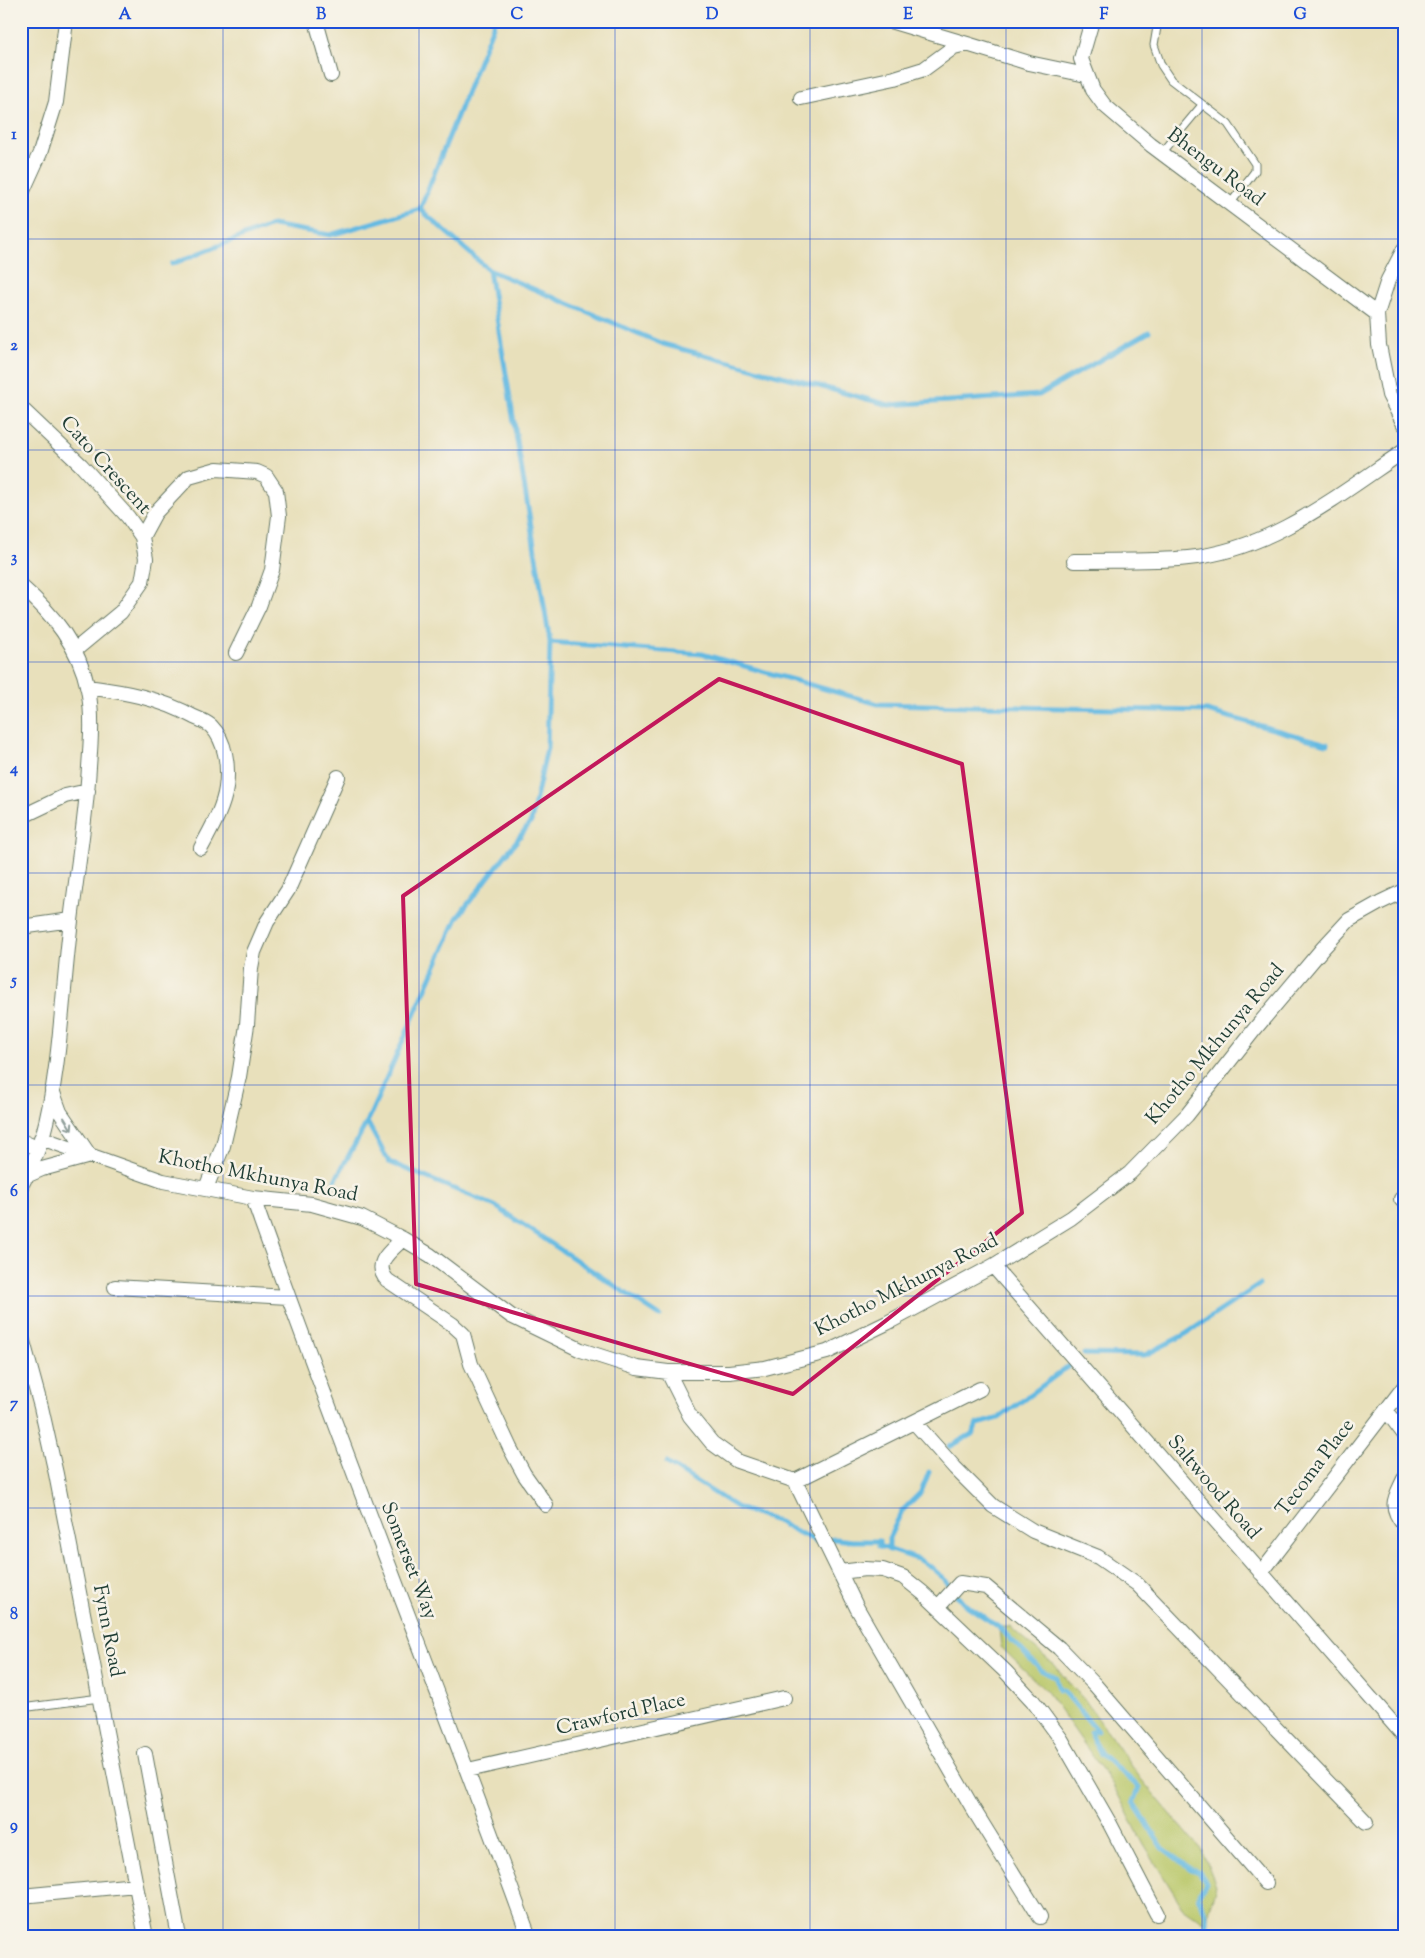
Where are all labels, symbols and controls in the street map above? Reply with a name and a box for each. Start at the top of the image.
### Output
text: A [119,4,132,27]
text: B [316,4,326,27]
text: C [511,4,524,27]
text: D [706,4,719,27]
text: E [903,4,913,27]
text: F [1100,4,1109,27]
text: G [1293,4,1307,27]
street label: Bhengu Road [1160,122,1270,214]
text: 1 [11,124,17,147]
text: 2 [10,335,18,358]
street label: Cato Crescent [53,410,157,522]
text: 3 [11,547,18,570]
text: 4 [9,758,18,781]
street label: Khotho Mkhunya Road [1140,958,1292,1132]
text: 5 [9,970,17,993]
one-way arrow [63,1117,73,1131]
street label: Khotho Mkhunya Road [156,1143,360,1211]
text: 6 [10,1181,18,1204]
street label: Khotho Mkhunya Road [810,1227,1004,1345]
text: 7 [10,1393,19,1416]
street label: Tecoma Place [1270,1413,1362,1523]
street label: Saltwood Road [1159,1429,1267,1547]
street label: Somerset Way [372,1498,444,1624]
street label: Fynn Road [84,1582,130,1680]
text: 8 [10,1604,18,1627]
street label: Crawford Place [553,1686,689,1744]
text: 9 [10,1815,18,1838]

